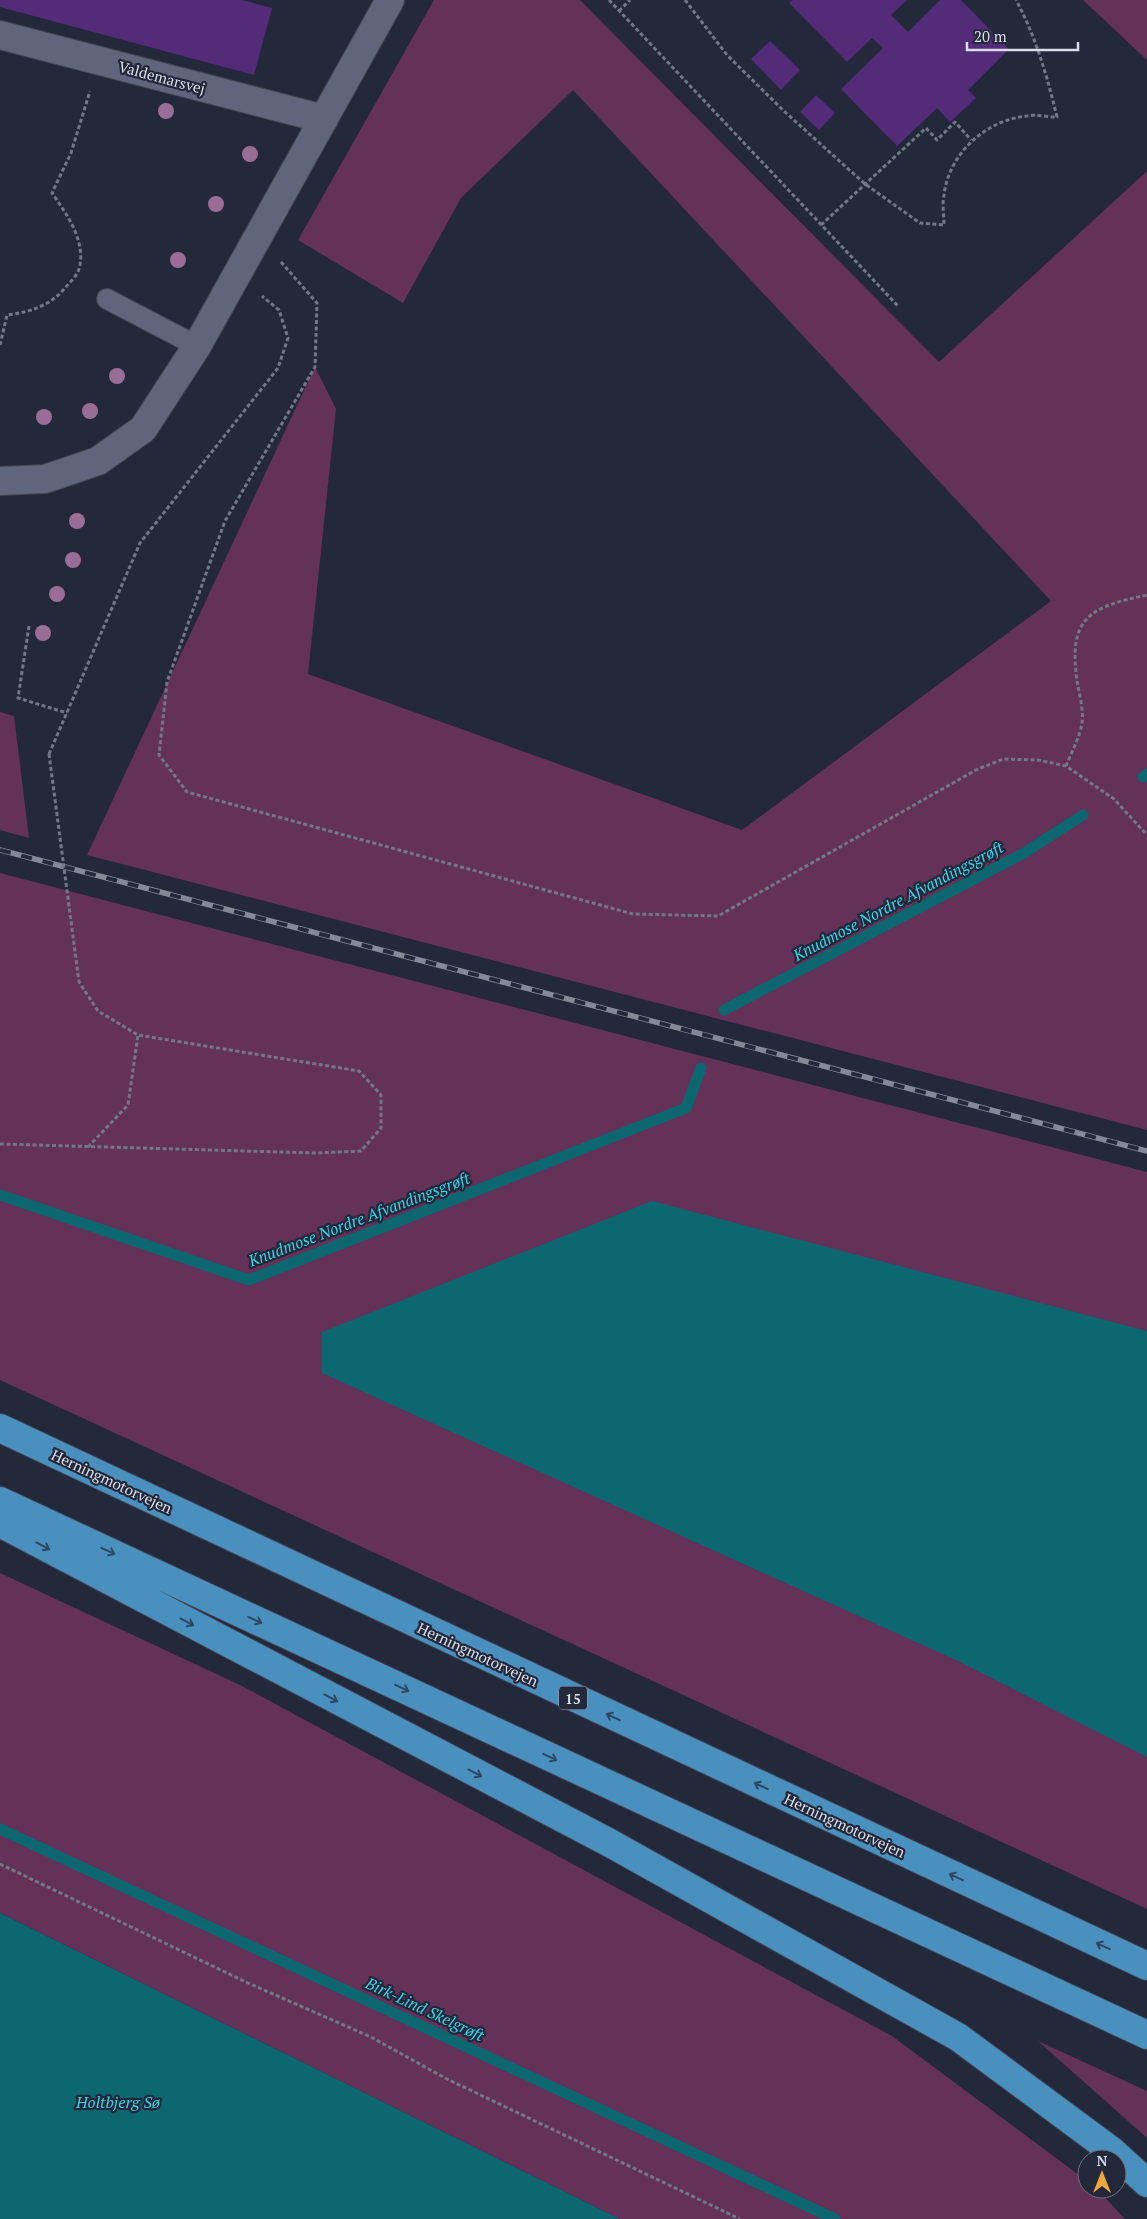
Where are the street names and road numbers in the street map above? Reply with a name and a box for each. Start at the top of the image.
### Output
street label: Valdemarsvej [116,56,208,98]
street label: Herningmotorvejen [48,1444,176,1518]
street label: Herningmotorvejen [414,1617,542,1691]
road number: 15 [559,1686,587,1710]
street label: Herningmotorvejen [781,1788,909,1862]

